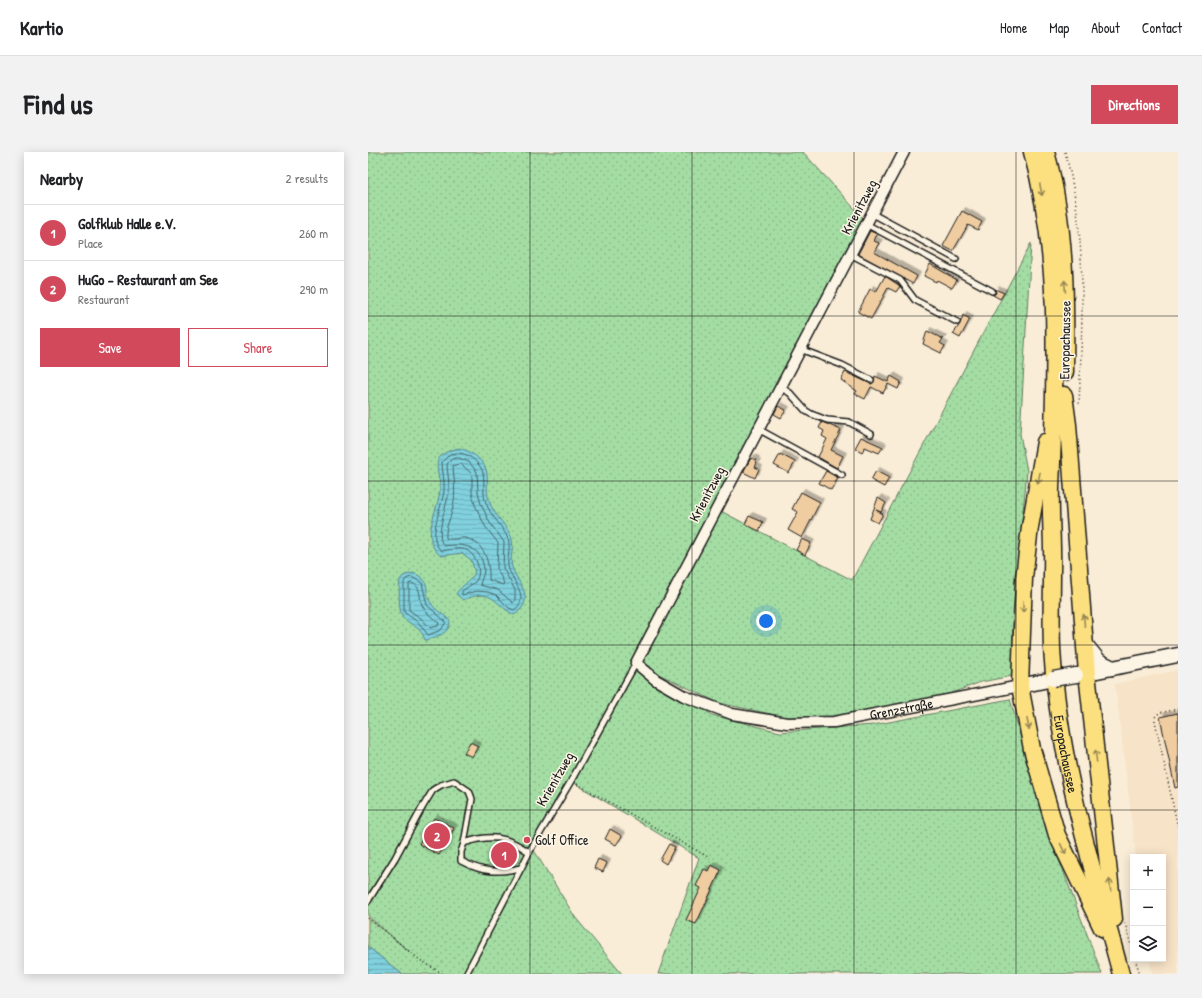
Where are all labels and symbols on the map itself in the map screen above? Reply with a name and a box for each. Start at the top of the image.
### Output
street label: Krienitzweg [836,176,882,238]
one-way arrow [1037,183,1045,196]
one-way arrow [1061,280,1068,293]
street label: Europachaussee [1054,300,1076,379]
street label: Krienitzweg [684,463,730,525]
one-way arrow [1034,471,1042,484]
one-way arrow [1019,600,1026,613]
your location [756,611,776,631]
one-way arrow [1080,614,1087,627]
street label: Grenzstraße [868,693,935,724]
street label: Europachaussee [1050,714,1083,795]
one-way arrow [1024,717,1032,730]
street label: Krienitzweg [531,748,579,810]
one-way arrow [1092,750,1099,763]
pin: 2 [424,821,450,851]
place label: Golf Office [535,830,589,849]
marker: Golf Office [522,835,532,845]
pin: 1 [491,840,517,870]
one-way arrow [1060,843,1067,855]
one-way arrow [1106,879,1114,892]

